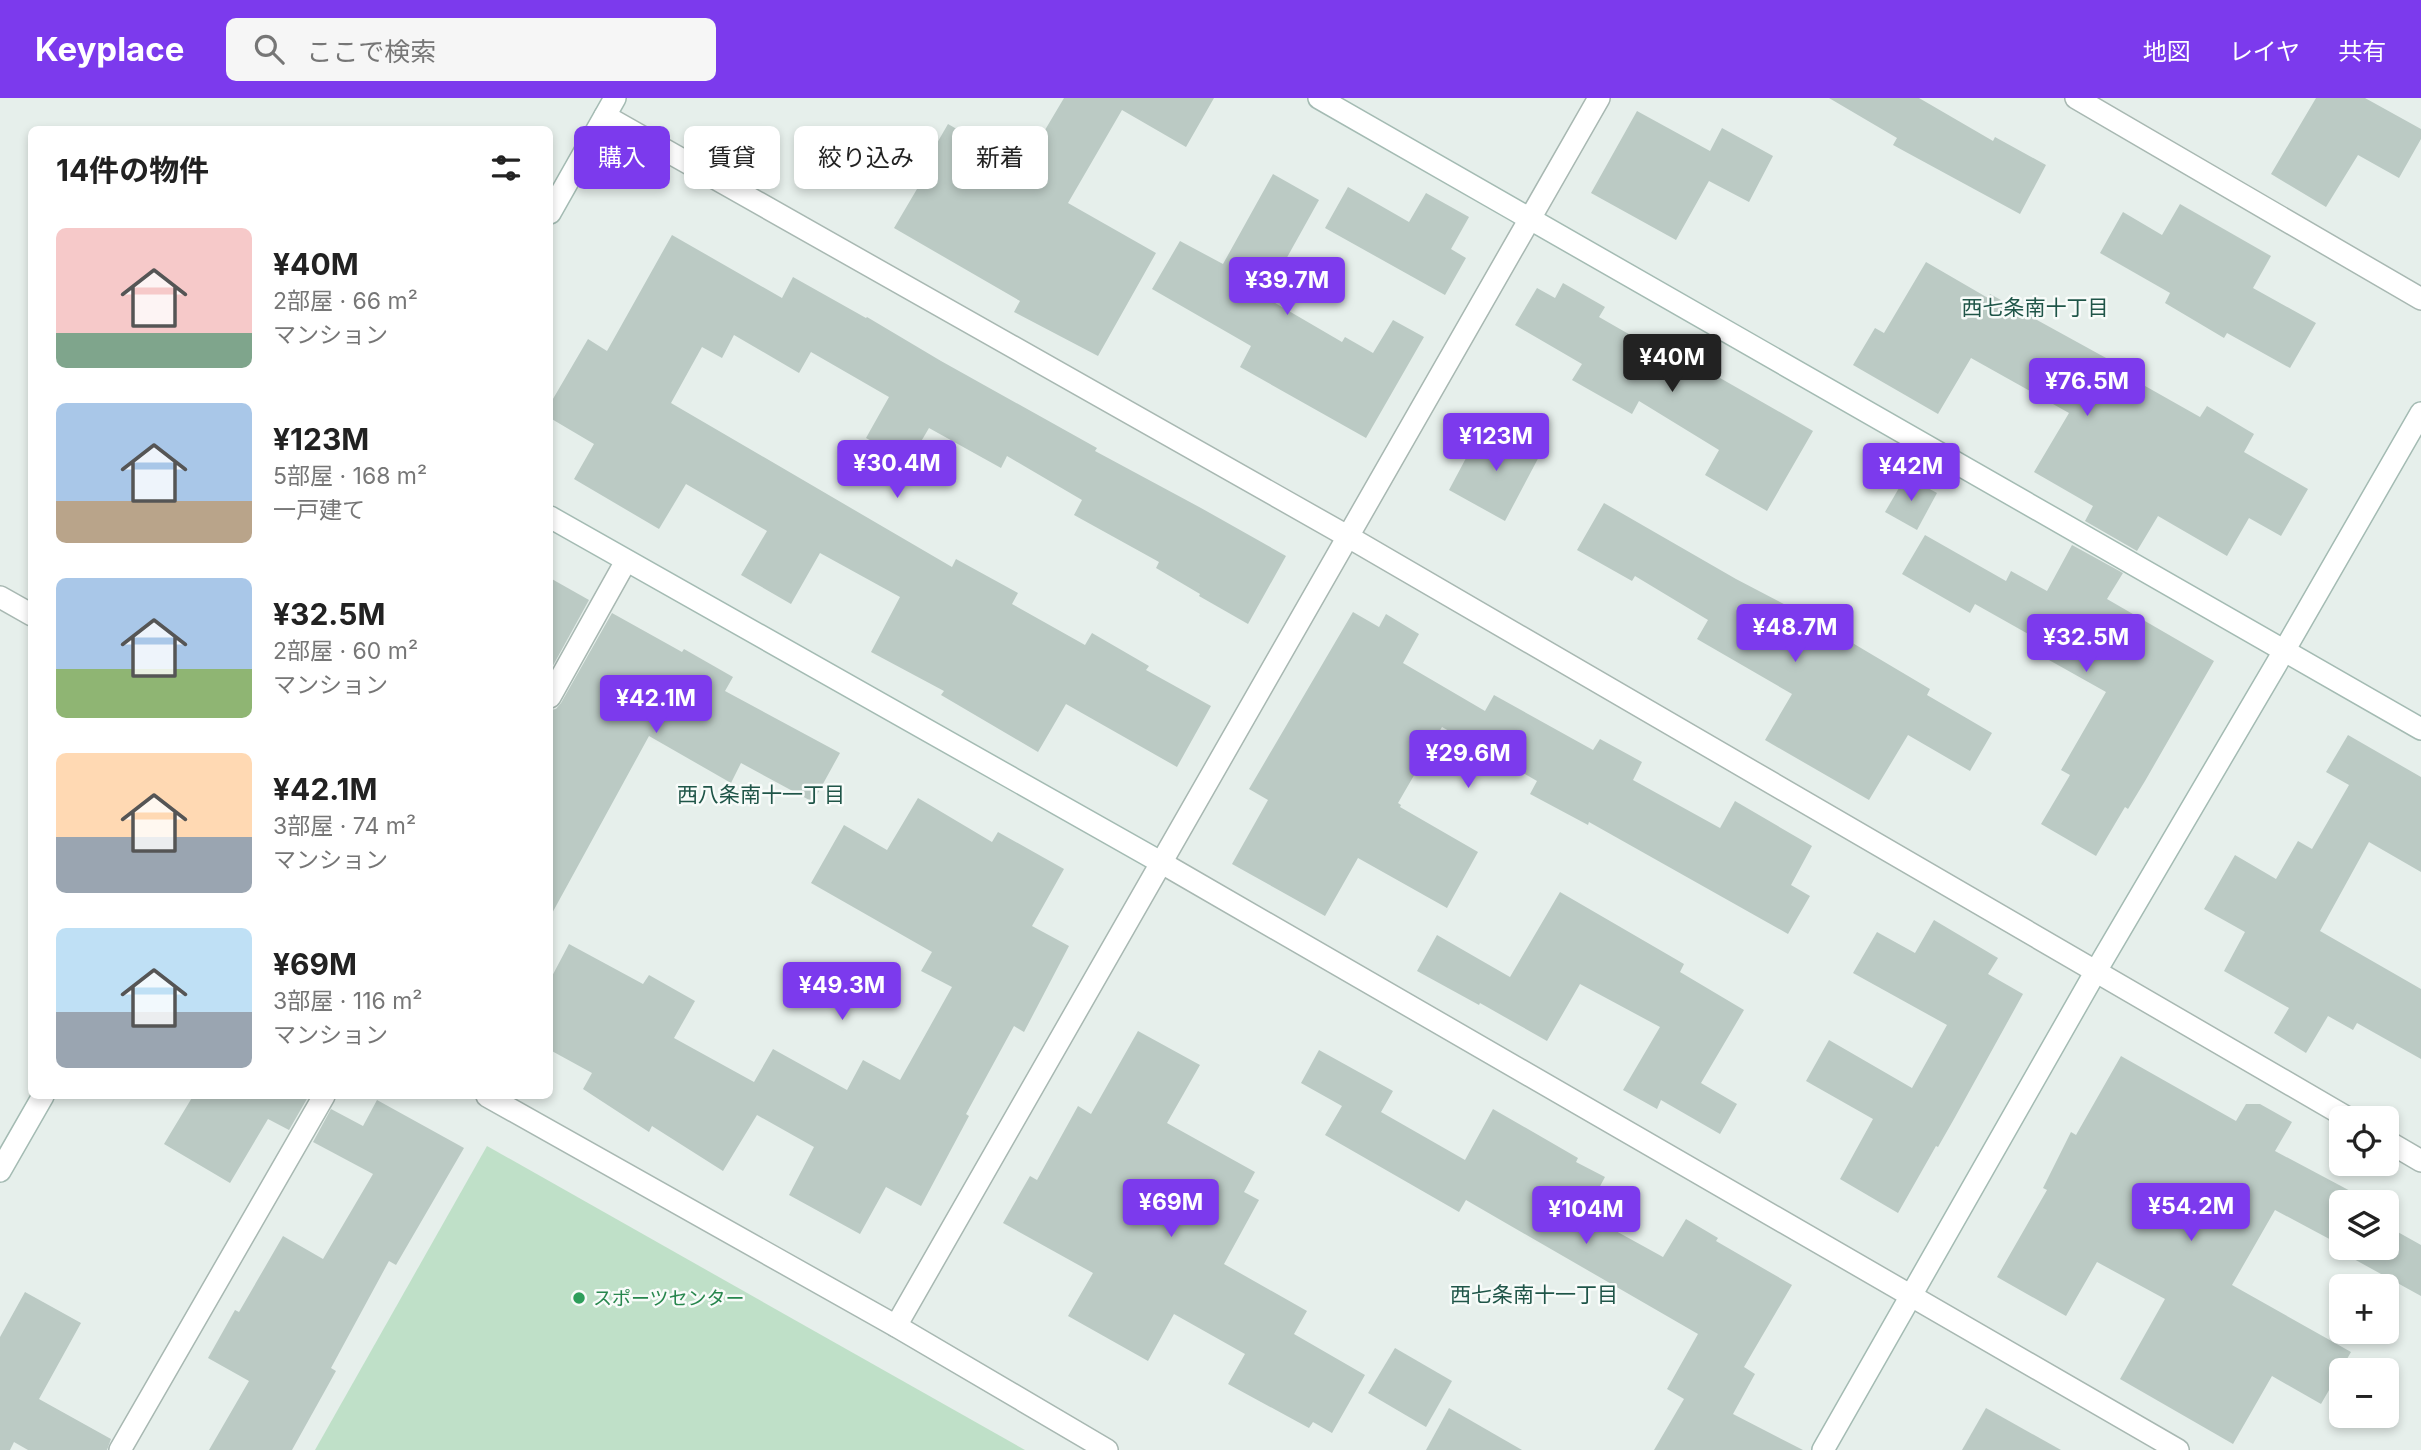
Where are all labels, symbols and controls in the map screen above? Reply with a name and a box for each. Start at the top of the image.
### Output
search box [226,18,716,81]
text: Keyplace [35,29,184,69]
icon: search [250,30,288,68]
text: ここで検索 [306,36,436,67]
text: 地図 [2143,37,2191,66]
text: レイヤ [2229,37,2300,66]
text: 共有 [2338,37,2386,66]
chip: 購入 [574,126,670,189]
chip: 賃貸 [684,126,780,189]
chip: 絞り込み [794,126,938,189]
chip: 新着 [952,126,1048,189]
icon: filters [487,149,525,187]
text: 14件の物件 [56,152,209,188]
text: ¥40M [273,246,359,282]
icon: home [112,256,196,340]
pin: ¥39.7M [1230,258,1344,317]
text: ¥39.7M [1245,266,1329,294]
text: 2部屋 · 66 m² [273,287,418,315]
district label: 西七条南十丁目 [1962,295,2109,320]
text: マンション [273,321,388,349]
pin: ¥40M [1631,334,1713,394]
text: ¥40M [1639,343,1705,371]
pin: ¥76.5M [2030,358,2144,418]
text: ¥76.5M [2045,367,2129,395]
pin: ¥123M [1447,414,1545,473]
text: ¥123M [273,421,369,457]
text: ¥123M [1459,422,1533,450]
icon: home [112,431,196,515]
pin: ¥30.4M [840,440,954,500]
pin: ¥42M [1870,444,1952,503]
text: ¥30.4M [853,449,941,477]
text: ¥42M [1879,452,1943,480]
text: 5部屋 · 168 m² [273,462,427,490]
text: 一戸建て [273,496,365,524]
text: ¥32.5M [273,596,385,632]
pin: ¥48.7M [1738,604,1852,664]
icon: home [112,606,196,690]
text: ¥48.7M [1752,613,1838,641]
pin: ¥32.5M [2029,614,2143,674]
text: ¥32.5M [2043,623,2129,651]
text: 2部屋 · 60 m² [273,637,418,665]
text: マンション [273,671,388,699]
pin: ¥42.1M [599,676,713,735]
text: ¥42.1M [616,684,696,712]
pin: ¥29.6M [1411,730,1525,790]
text: ¥29.6M [1425,739,1511,767]
text: ¥42.1M [273,771,378,807]
icon: home [112,781,196,865]
district label: 西八条南十一丁目 [677,782,845,807]
text: 3部屋 · 74 m² [273,812,416,840]
text: マンション [273,846,388,874]
text: ¥69M [273,946,357,982]
icon: home [112,956,196,1040]
pin: ¥49.3M [785,962,899,1022]
text: ¥49.3M [799,971,885,999]
text: 3部屋 · 116 m² [273,987,423,1015]
text: マンション [273,1021,388,1049]
map controls [2329,1106,2399,1428]
button: locate [2329,1106,2399,1176]
pin: ¥69M [1130,1180,1212,1239]
pin: ¥54.2M [2134,1184,2248,1243]
pin: ¥104M [1537,1186,1635,1246]
text: ¥69M [1139,1188,1203,1216]
button: layers [2329,1190,2399,1260]
text: ¥54.2M [2148,1192,2234,1220]
text: ¥104M [1548,1195,1624,1223]
button: + [2329,1274,2399,1344]
district label: 西七条南十一丁目 [1450,1282,1618,1307]
place label: スポーツセンター [593,1287,745,1310]
marker: スポーツセンター [571,1290,587,1306]
button: − [2329,1358,2399,1428]

